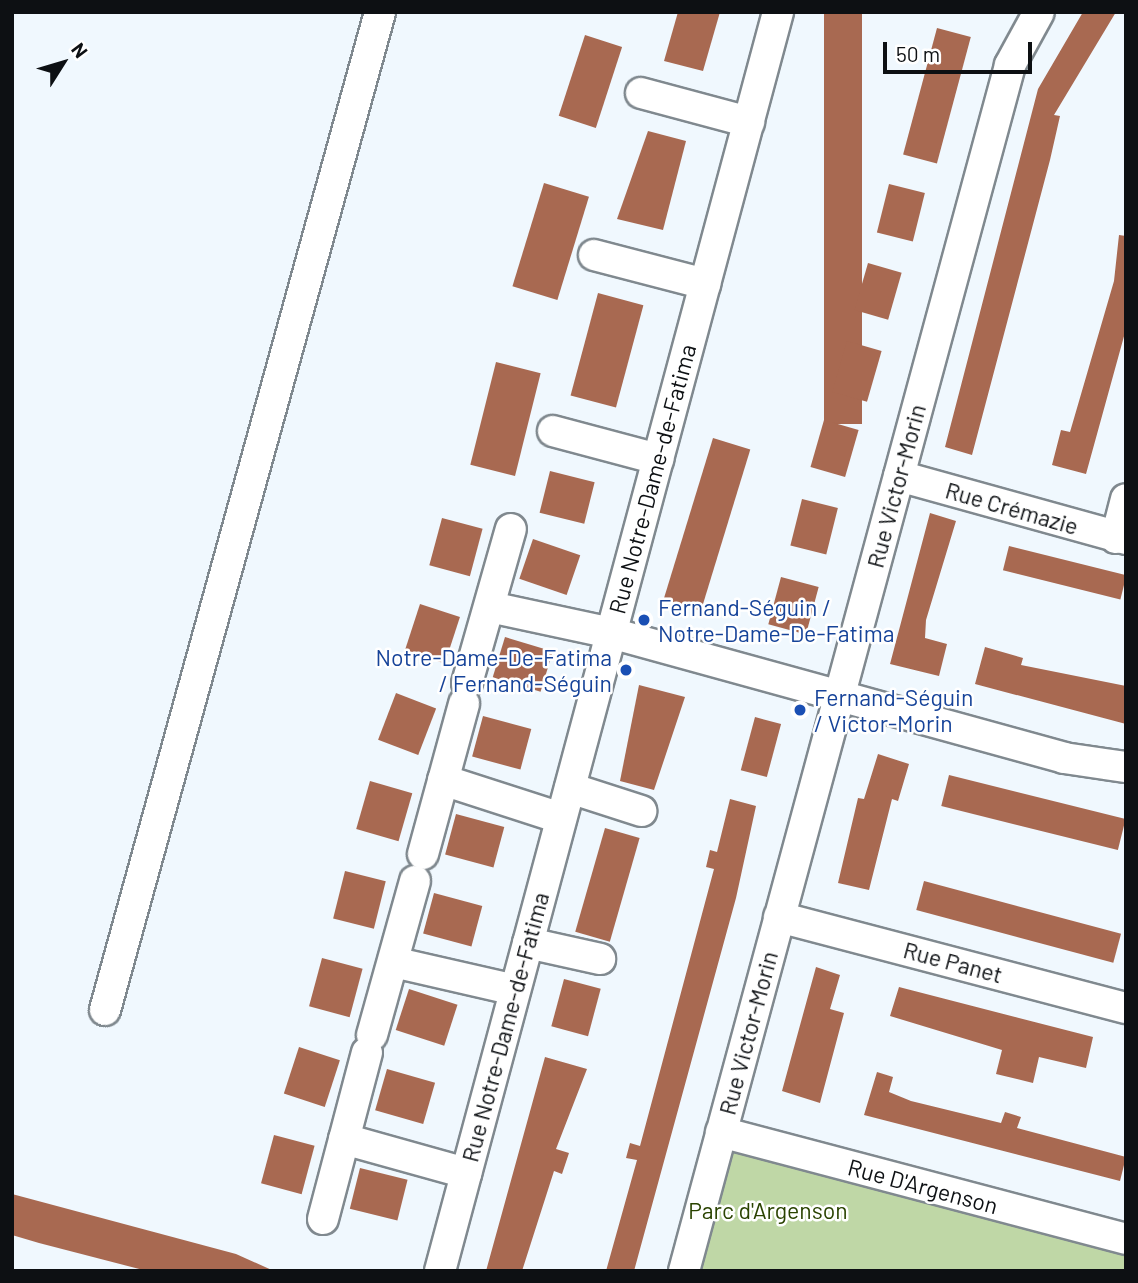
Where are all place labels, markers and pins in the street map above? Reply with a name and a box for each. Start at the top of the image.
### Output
place label: Fernand-Séguin / Notre-Dame-De-Fatima [658,593,894,647]
marker: Fernand-Séguin / Notre-Dame-De-Fatima [636,612,652,628]
place label: Notre-Dame-De-Fatima / Fernand-Séguin [376,643,612,697]
marker: Notre-Dame-De-Fatima / Fernand-Séguin [618,662,634,678]
place label: Fernand-Séguin / Victor-Morin [814,683,973,737]
marker: Fernand-Séguin / Victor-Morin [792,702,808,718]

